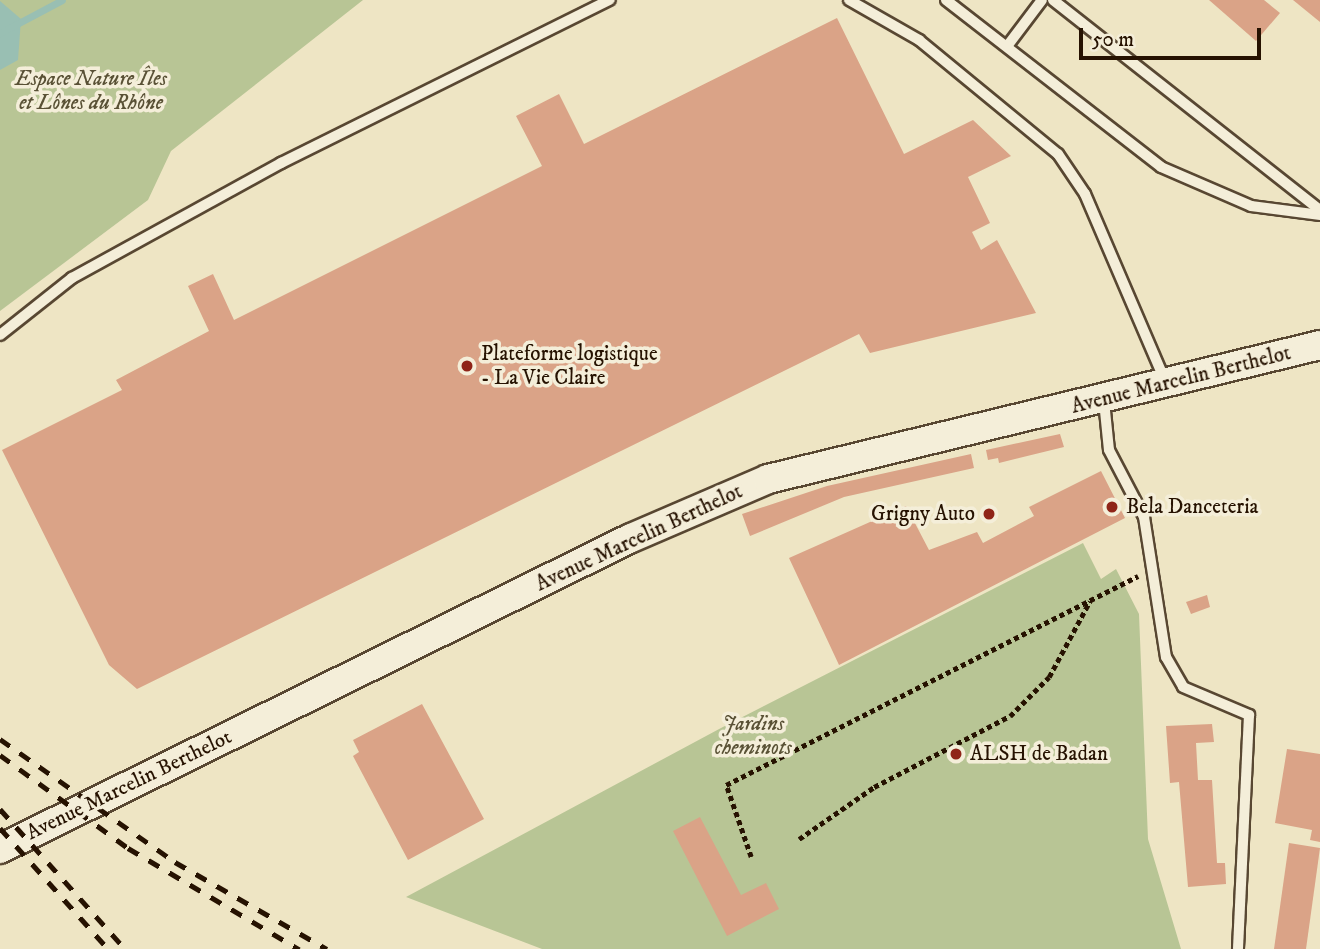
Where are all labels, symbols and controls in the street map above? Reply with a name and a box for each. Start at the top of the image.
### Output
scale bar [1082,14,1264,58]
text: 50 m [1092,27,1134,53]
park label: Espace Nature Îles et Lônes du Rhône [15,66,167,116]
place label: Plateforme logistique - La Vie Claire [481,341,658,391]
street label: Avenue Marcelin Berthelot [1069,341,1293,419]
marker: Plateforme logistique - La Vie Claire [459,358,475,374]
street label: Avenue Marcelin Berthelot [532,479,746,597]
place label: Bela Danceteria [1126,494,1258,520]
marker: Bela Danceteria [1104,499,1120,515]
place label: Grigny Auto [871,501,975,527]
marker: Grigny Auto [981,506,997,522]
park label: Jardins cheminots [714,711,792,761]
street label: Avenue Marcelin Berthelot [22,724,236,846]
place label: ALSH de Badan [970,741,1108,767]
marker: ALSH de Badan [948,746,964,762]

